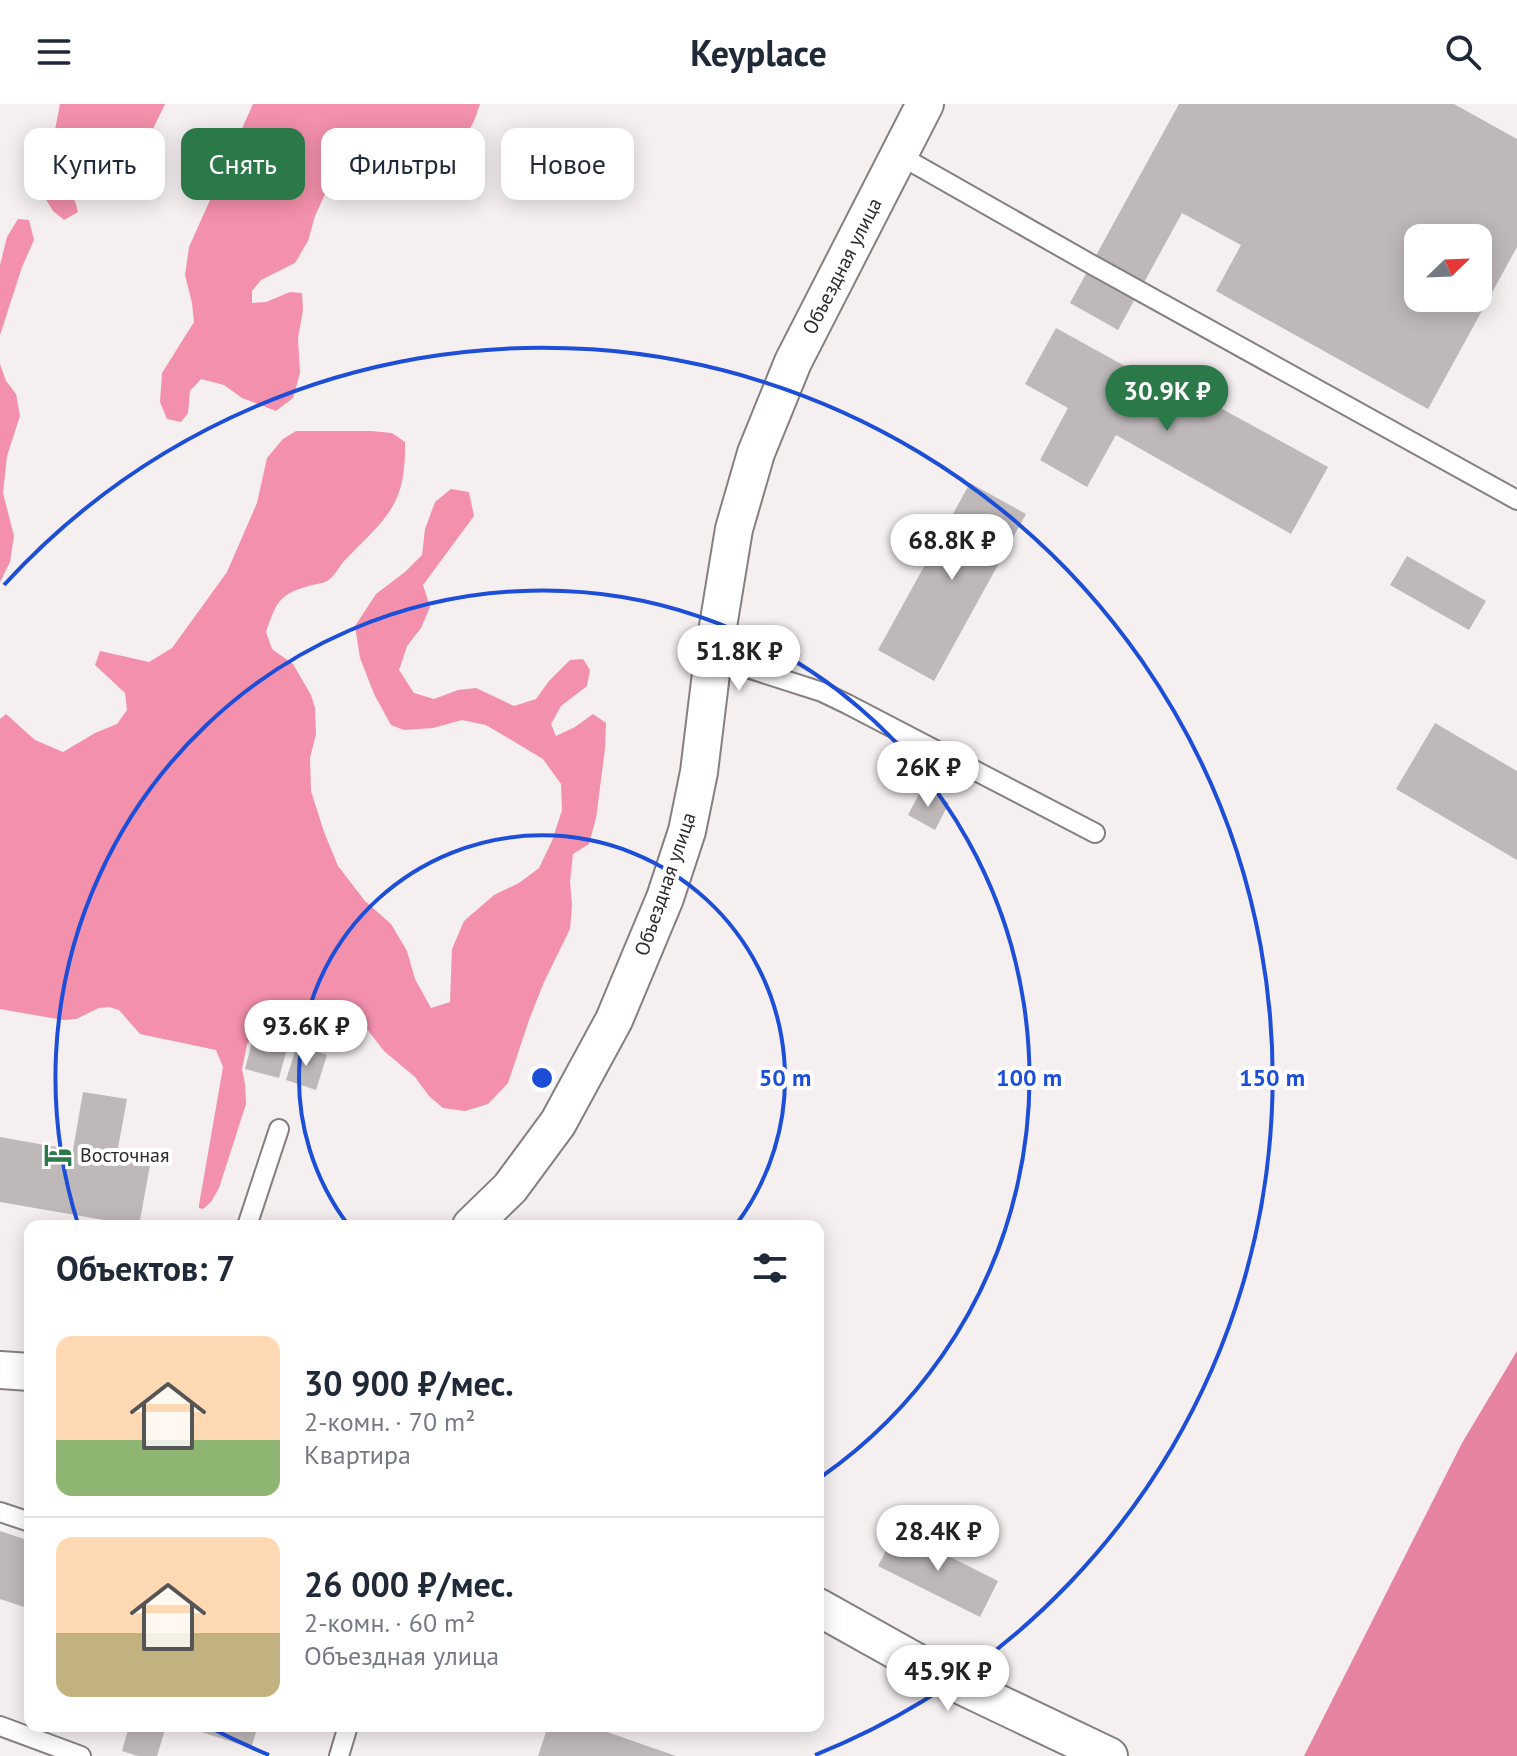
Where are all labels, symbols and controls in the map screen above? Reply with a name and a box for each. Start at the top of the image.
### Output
text: Keyplace [690,29,827,76]
icon: menu [32,30,76,74]
icon: search [1441,30,1485,74]
chip: Купить [24,128,165,200]
chip: Снять [181,128,305,200]
chip: Фильтры [321,128,485,200]
chip: Новое [501,128,634,200]
street label: Объездная улица [796,193,888,339]
north arrow [1404,224,1492,312]
map controls [1404,224,1492,312]
pin: 30.9K ₽ [1093,365,1241,433]
text: 30.9K ₽ [1123,374,1211,407]
pin: 68.8K ₽ [878,514,1026,582]
text: 68.8K ₽ [908,523,996,556]
pin: 51.8K ₽ [665,625,813,693]
text: 51.8K ₽ [695,634,783,667]
pin: 26K ₽ [872,741,984,809]
text: 26K ₽ [895,750,961,783]
street label: Объездная улица [628,809,702,959]
pin: 93.6K ₽ [232,1000,380,1068]
text: 93.6K ₽ [262,1009,350,1042]
text: 50 m [759,1062,811,1093]
text: 100 m [996,1062,1062,1093]
text: 150 m [1239,1062,1305,1093]
centre of rings [528,1064,556,1092]
hotel icon: Восточная [43,1140,73,1170]
place label: Восточная [80,1142,169,1168]
text: Объектов: 7 [56,1246,235,1290]
icon: filters [748,1246,792,1290]
text: 30 900 ₽/мес. [304,1361,514,1405]
icon: home [120,1368,216,1464]
text: 2-комн. · 70 m² [304,1405,475,1438]
text: Квартира [304,1438,411,1471]
pin: 28.4K ₽ [864,1505,1012,1573]
text: 28.4K ₽ [894,1514,982,1547]
text: 26 000 ₽/мес. [304,1562,514,1606]
icon: home [120,1569,216,1665]
text: 2-комн. · 60 m² [304,1606,475,1639]
text: Объездная улица [304,1639,499,1672]
pin: 45.9K ₽ [874,1645,1022,1713]
text: 45.9K ₽ [904,1654,992,1687]

